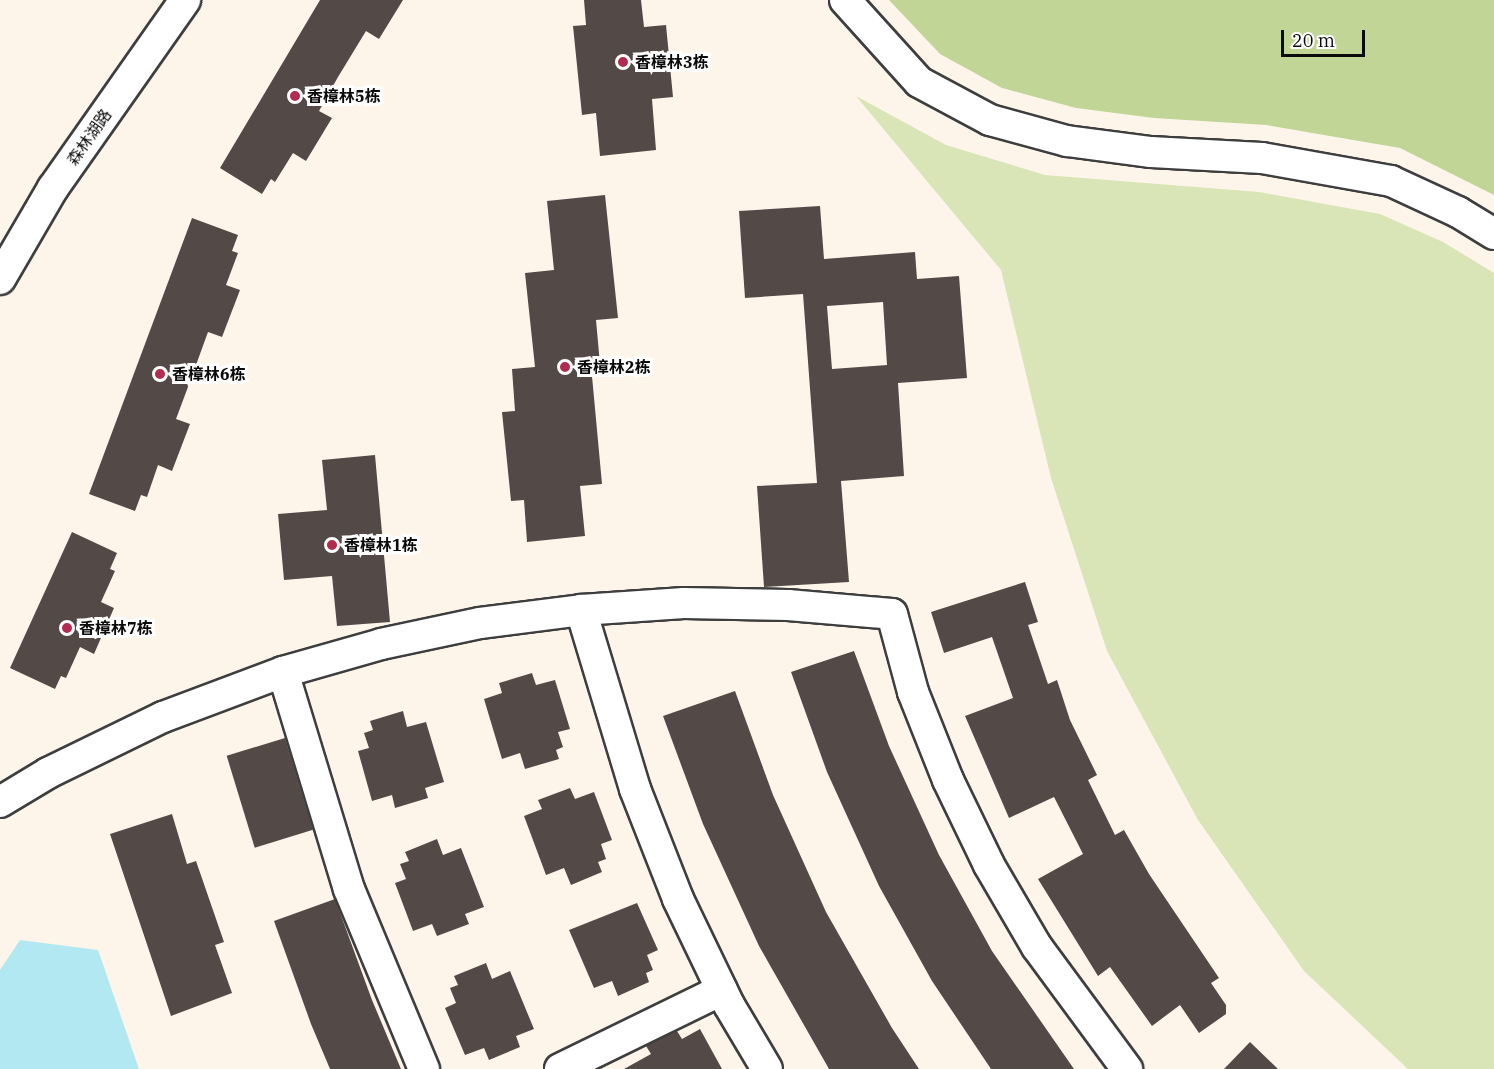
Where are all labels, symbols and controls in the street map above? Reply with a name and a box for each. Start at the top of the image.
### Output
scale bar [1284,18,1368,56]
text: 20 m [1292,29,1335,52]
place label: 香樟林3栋 [635,52,709,72]
marker: 香樟林3栋 [616,55,630,69]
place label: 香樟林5栋 [307,86,381,106]
marker: 香樟林5栋 [288,89,302,103]
street label: 森林湖路 [63,105,115,169]
place label: 香樟林2栋 [577,357,651,377]
marker: 香樟林2栋 [558,360,572,374]
place label: 香樟林6栋 [172,364,246,384]
marker: 香樟林6栋 [153,367,167,381]
place label: 香樟林1栋 [344,535,418,555]
marker: 香樟林1栋 [325,538,339,552]
place label: 香樟林7栋 [79,618,153,638]
marker: 香樟林7栋 [60,621,74,635]

